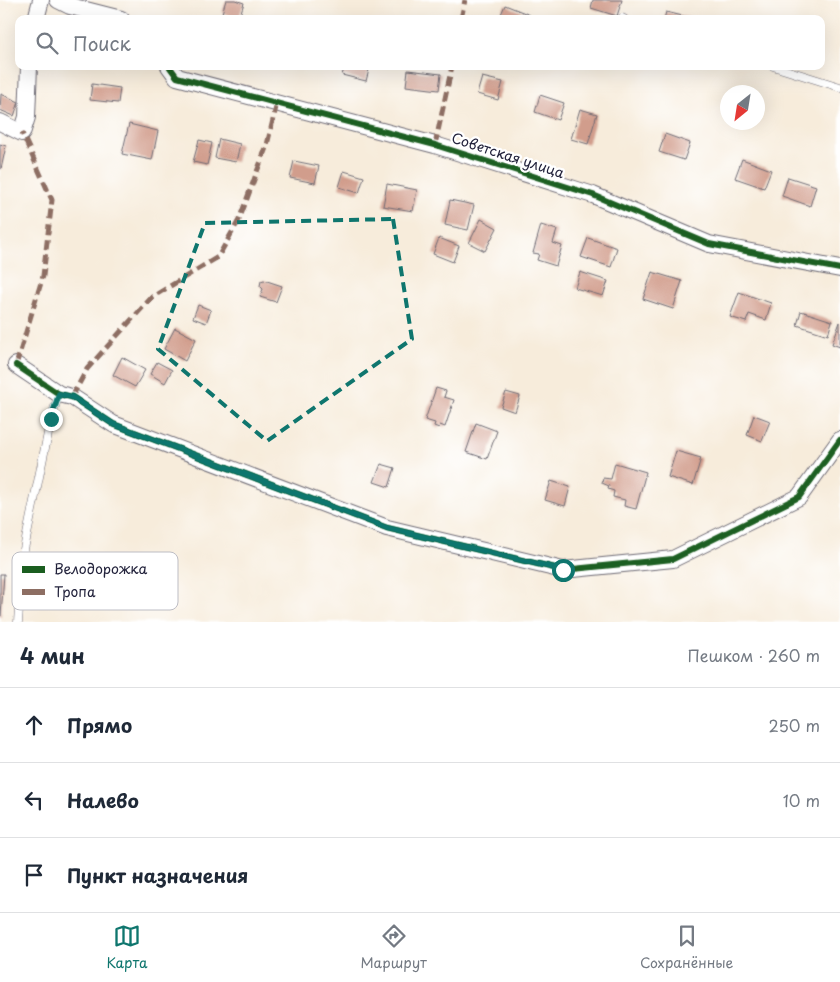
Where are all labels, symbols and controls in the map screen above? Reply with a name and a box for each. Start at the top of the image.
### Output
search box [15,15,825,70]
icon: search [33,29,61,57]
text: Поиск [73,29,131,57]
north arrow [720,85,765,130]
street label: Советская улица [449,127,567,183]
route end [40,408,63,431]
legend [12,552,178,610]
text: Велодорожка [54,558,148,579]
route start [552,559,575,582]
text: Тропа [54,581,96,602]
text: 4 мин [20,639,85,671]
text: Пешком · 260 m [687,643,820,667]
icon: ahead [20,711,48,739]
text: Прямо [67,711,132,739]
text: 250 m [769,713,820,737]
icon: left [20,786,48,814]
text: Налево [67,786,139,814]
text: 10 m [783,788,820,812]
icon: arrive [20,861,48,889]
text: Пункт назначения [67,861,248,889]
tab: Карта [107,922,148,973]
tab: Маршрут [361,922,427,973]
tab: Сохранённые [640,922,733,973]

